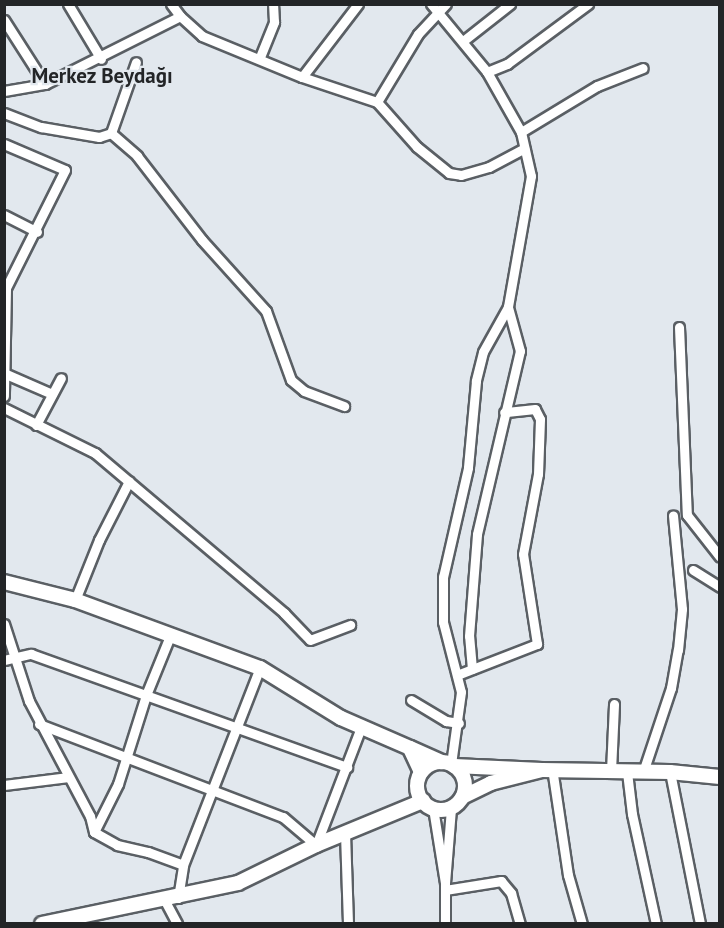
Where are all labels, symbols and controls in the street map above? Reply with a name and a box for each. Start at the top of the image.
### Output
district label: Merkez Beydağı [31,63,173,89]

